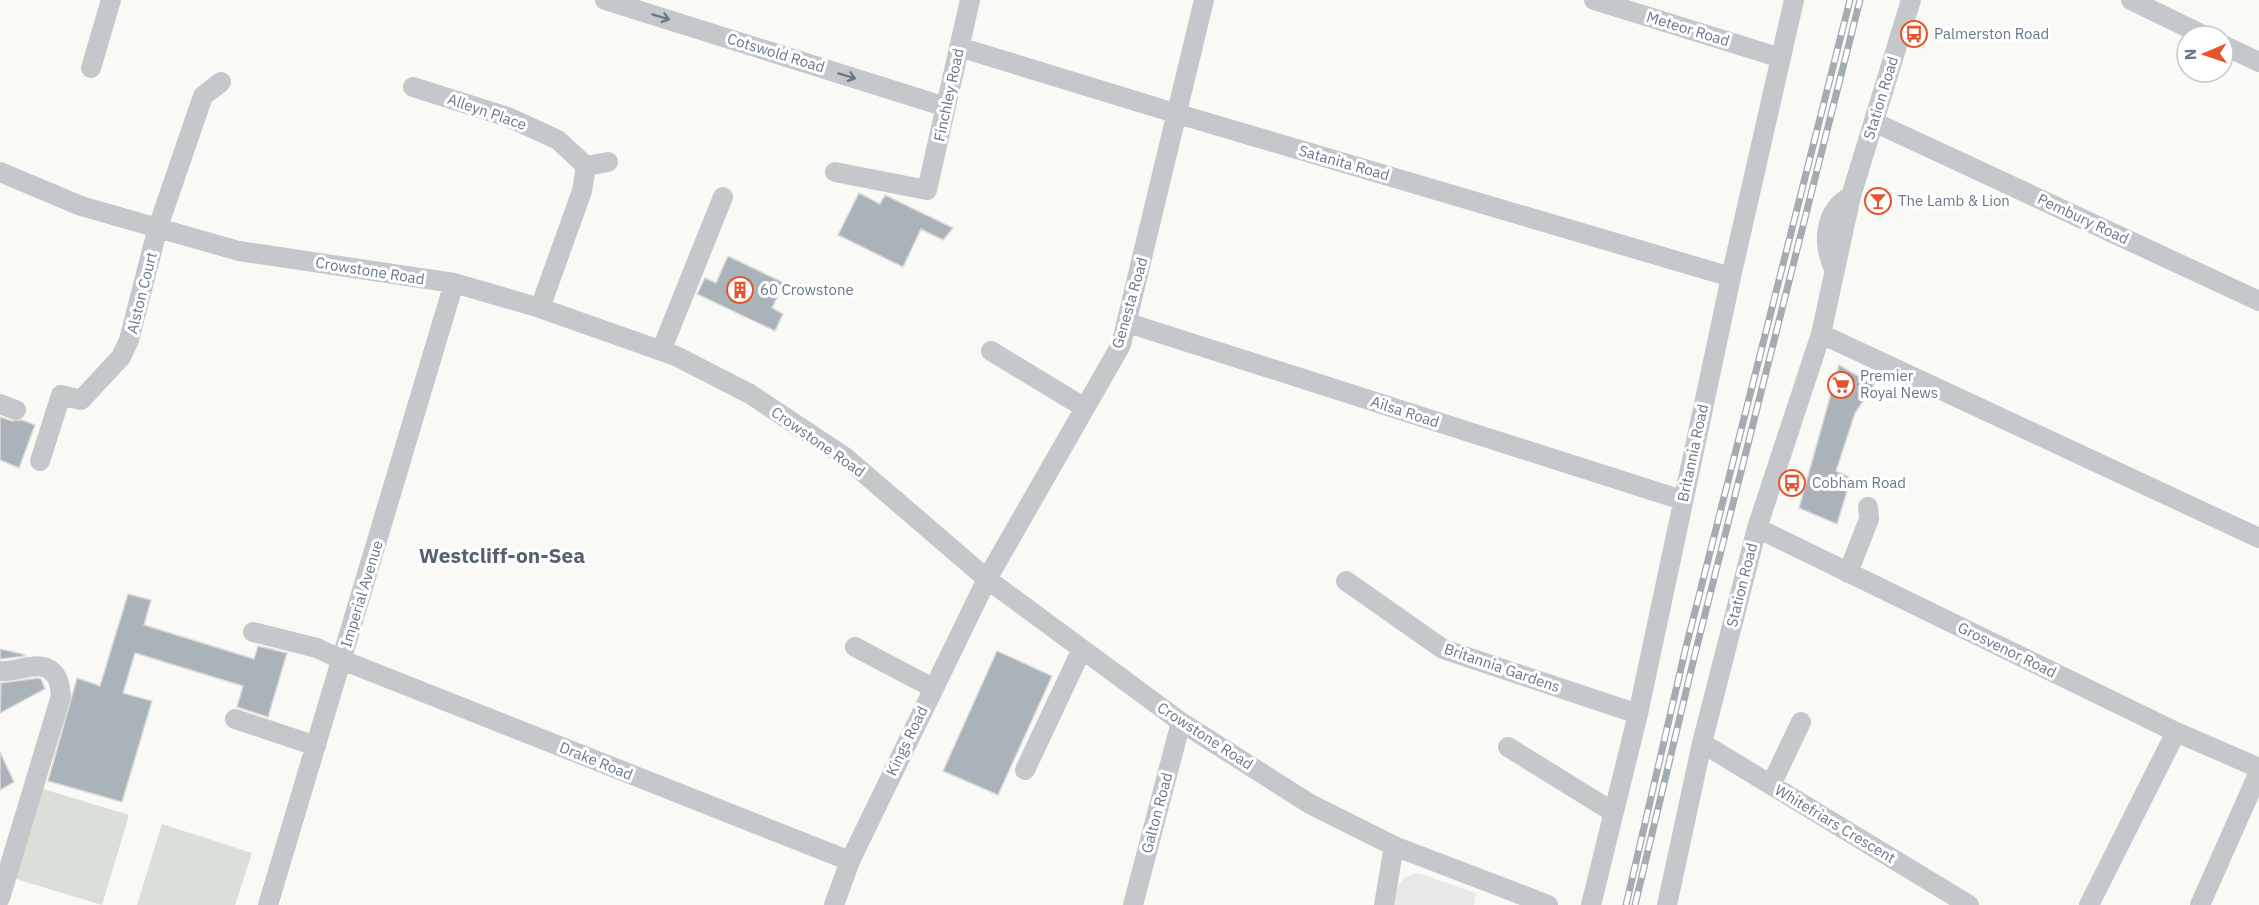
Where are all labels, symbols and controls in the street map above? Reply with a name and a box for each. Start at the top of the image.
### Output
street label: Meteor Road [1644,7,1732,50]
one-way arrow [651,13,670,24]
bus stop icon: Palmerston Road [1899,19,1929,49]
place label: Palmerston Road [1934,24,2049,43]
north arrow [2175,24,2235,84]
street label: Cotswold Road [725,29,827,76]
street label: Finchley Road [929,47,968,143]
text: N [2180,48,2200,61]
street label: Station Road [1859,54,1902,142]
one-way arrow [837,71,856,82]
street label: Alleyn Place [445,89,529,134]
street label: Satanita Road [1297,140,1392,185]
bar icon: The Lamb & Lion [1863,186,1893,216]
street label: Pembury Road [2035,189,2132,248]
place label: The Lamb & Lion [1898,191,2010,210]
street label: Alston Court [122,250,161,336]
street label: Crowstone Road [314,253,426,289]
street label: Genesta Road [1107,255,1152,351]
building icon: 60 Crowstone [725,275,755,305]
place label: 60 Crowstone [760,280,854,299]
place label: Premier Royal News [1860,366,1938,402]
supermarket icon: Premier Royal News [1826,370,1856,400]
street label: Ailsa Road [1369,392,1442,431]
street label: Crowstone Road [768,402,869,481]
street label: Britannia Road [1673,402,1712,503]
bus stop icon: Cobham Road [1777,468,1807,498]
place label: Cobham Road [1812,473,1906,492]
street label: Imperial Avenue [336,538,387,650]
district label: Westcliff-on-Sea [419,541,585,569]
street label: Station Road [1722,541,1761,629]
street label: Grosvenor Road [1955,617,2060,682]
street label: Britannia Gardens [1442,639,1563,696]
street label: Crowstone Road [1154,698,1257,774]
street label: Kings Road [882,703,932,779]
street label: Drake Road [557,737,636,784]
street label: Galton Road [1137,771,1176,855]
street label: Whitefriars Crescent [1772,780,1899,867]

